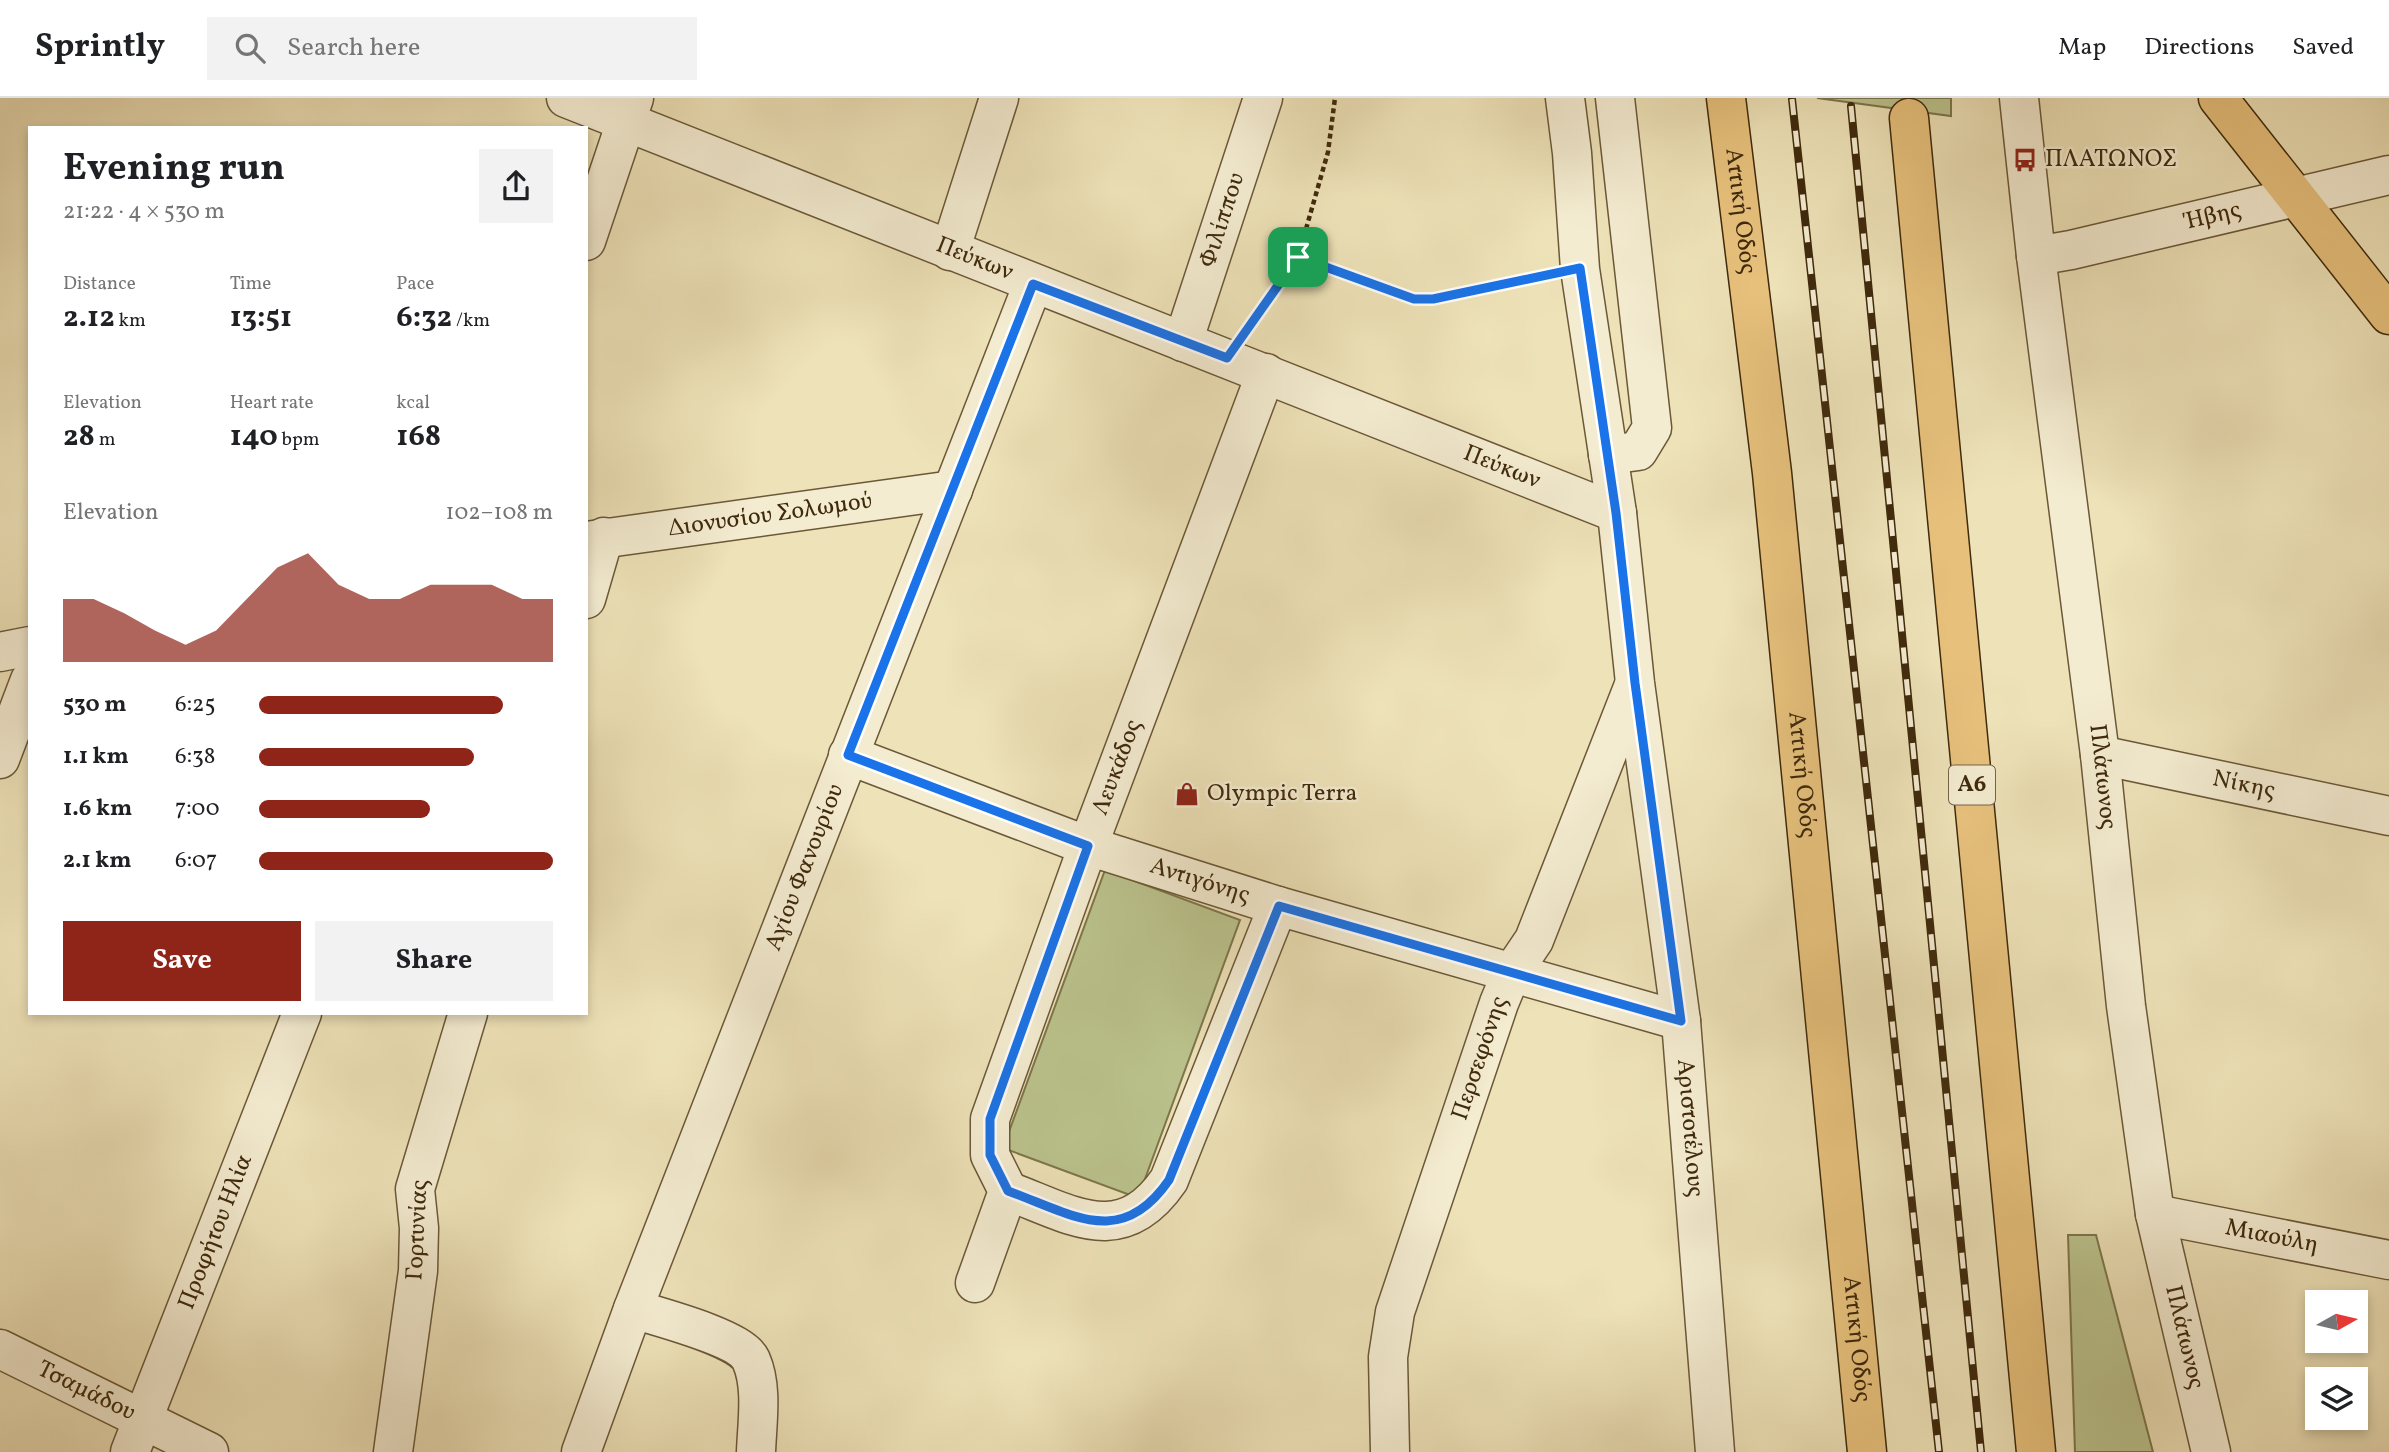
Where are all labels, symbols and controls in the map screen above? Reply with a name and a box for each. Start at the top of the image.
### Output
search box [207,17,697,80]
text: Sprintly [35,25,165,71]
icon: search [231,29,269,67]
text: Search here [287,30,420,66]
text: Map [2058,31,2106,65]
text: Directions [2144,31,2254,65]
text: Saved [2292,31,2354,65]
text: Evening run [63,143,285,196]
place label: ΠΛΑΤΩΝΟΣ [2045,143,2177,177]
street label: Αττική Οδός [1715,146,1764,276]
bus stop icon: ΠΛΑΤΩΝΟΣ [2011,146,2039,174]
button: share [479,149,553,223]
street label: Φιλίππου [1191,168,1254,272]
street label: Ήβης [2180,193,2245,240]
text: 21:22 · 4 × 530 m [63,196,225,228]
pin [1268,227,1328,287]
street label: Πεύκων [931,229,1018,290]
icon: arrive [1279,238,1317,276]
text: Distance [63,271,136,297]
text: Time [230,271,271,297]
text: Pace [396,271,434,297]
text: 2.12 [63,297,115,339]
text: 13:51 [230,297,292,339]
text: 6:32 [396,297,452,339]
text: km [115,308,146,334]
text: /km [452,308,490,334]
text: Elevation [63,390,142,416]
text: Heart rate [230,390,314,416]
text: kcal [396,390,430,416]
text: 28 [63,416,95,458]
text: 140 [230,416,278,458]
text: 168 [396,416,441,458]
text: m [95,427,116,453]
text: bpm [278,427,320,453]
street label: Πεύκων [1458,437,1546,498]
street label: Διονυσίου Σολωμού [666,484,874,546]
text: Elevation [63,497,159,529]
text: 102–108 m [445,497,553,529]
text: 530 m [63,689,126,721]
text: 6:25 [175,689,215,721]
street label: Αττική Οδός [1778,710,1824,840]
street label: Λευκάδος [1084,715,1151,820]
street label: Πλάτωνος [2079,722,2125,831]
text: 1.1 km [63,741,129,773]
text: 6:38 [175,741,216,773]
street label: Νίκης [2209,762,2278,809]
road number: Α6 [1949,765,1995,804]
place label: Olympic Terra [1207,777,1358,811]
street label: Αγίου Φανουρίου [757,779,853,956]
shop icon: Olympic Terra [1173,780,1201,808]
text: 1.6 km [63,793,132,825]
text: 7:00 [175,793,220,825]
text: 2.1 km [63,845,132,877]
text: 6:07 [175,845,217,877]
street label: Αντιγόνης [1145,850,1254,913]
button: Save [63,921,301,1001]
button: Share [315,921,553,1001]
street label: Περσεφόνης [1444,991,1517,1125]
street label: Αριστοτέλους [1667,1058,1712,1199]
street label: Προφήτου Ηλία [170,1150,262,1315]
street label: Γορτυνίας [398,1179,438,1281]
street label: Μιαούλη [2222,1211,2321,1263]
street label: Αττική Οδός [1833,1274,1879,1404]
street label: Πλάτωνος [2155,1282,2213,1393]
north arrow [2305,1290,2368,1353]
map controls [2305,1290,2368,1430]
street label: Τσαμάδου [31,1353,141,1430]
button: layers [2305,1367,2368,1430]

